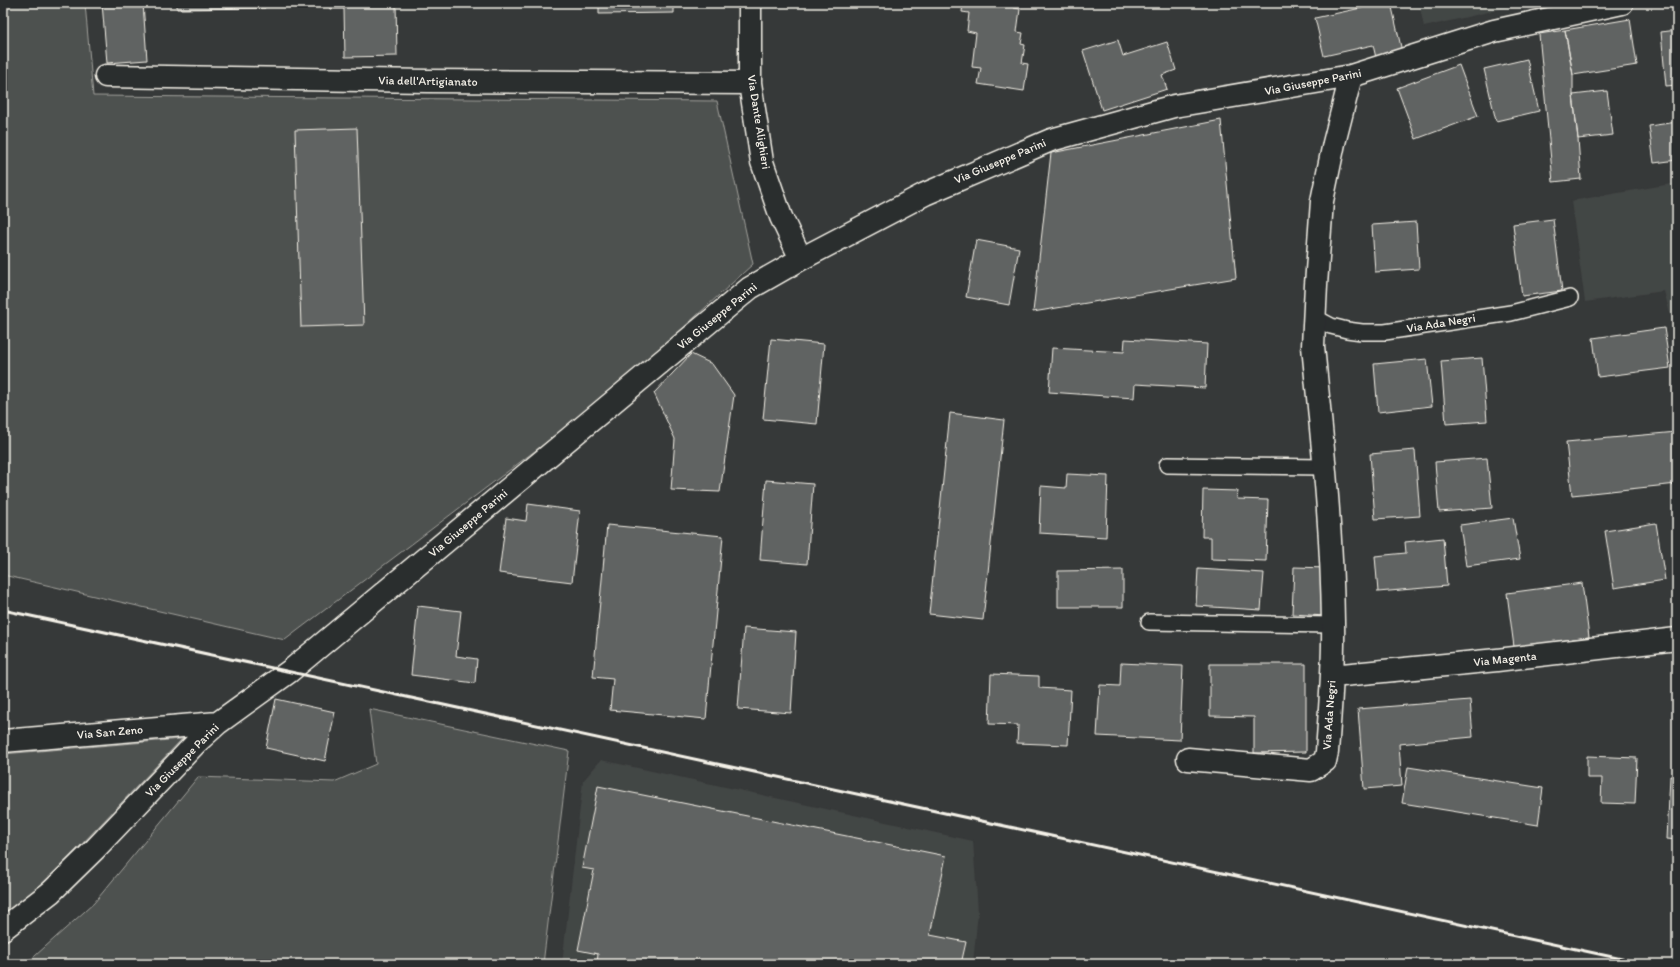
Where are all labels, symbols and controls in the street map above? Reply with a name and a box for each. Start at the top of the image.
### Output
street label: Via Giuseppe Parini [1263,66,1363,98]
street label: Via dell'Artigianato [378,73,478,89]
street label: Via Dante Alighieri [745,74,773,170]
street label: Via Giuseppe Parini [952,135,1048,187]
street label: Via Giuseppe Parini [674,280,760,352]
street label: Via Ada Negri [1405,311,1477,335]
street label: Via Giuseppe Parini [426,486,510,560]
street label: Via Magenta [1473,649,1537,669]
street label: Via Ada Negri [1320,680,1338,750]
street label: Via Giuseppe Parini [142,720,222,800]
street label: Via San Zeno [76,722,144,742]

